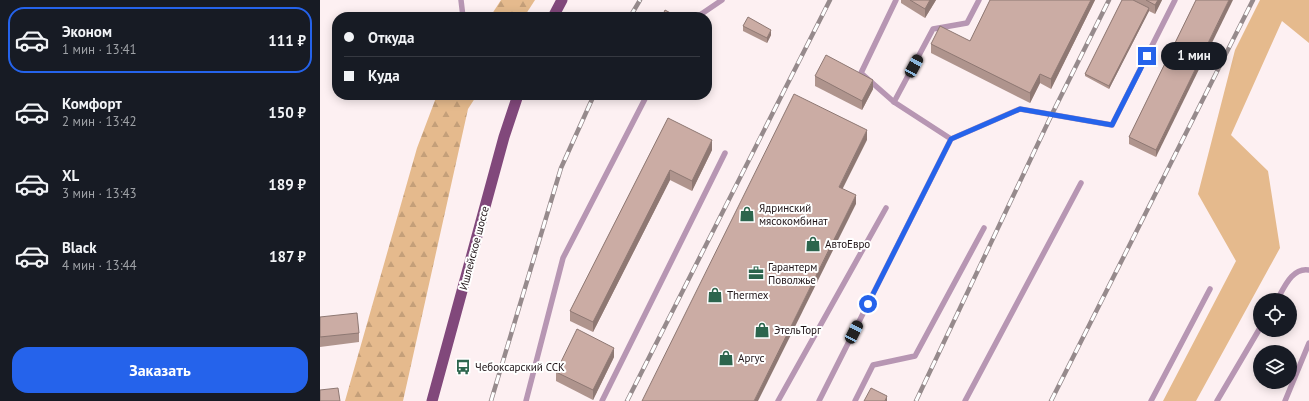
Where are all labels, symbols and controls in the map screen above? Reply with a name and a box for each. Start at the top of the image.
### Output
icon: car [14,22,50,58]
text: Эконом [62,22,112,41]
text: Откуда [368,28,414,47]
text: 111 ₽ [268,31,306,50]
text: 1 мин · 13:41 [62,41,137,58]
callout: 1 мин [1161,42,1227,70]
route end [1138,47,1156,65]
text: 1 мин [1177,47,1211,64]
car [903,53,925,79]
text: Куда [368,66,400,85]
icon: car [14,94,50,130]
text: Комфорт [62,94,122,113]
text: 150 ₽ [268,103,306,122]
text: 2 мин · 13:42 [62,113,137,130]
icon: car [14,166,50,202]
text: XL [62,166,79,185]
text: 189 ₽ [268,175,306,194]
text: 3 мин · 13:43 [62,185,137,202]
place label: Ядринский мясокомбинат [759,201,828,228]
street label: Ишлейское шоссе [456,204,492,291]
shop icon: Ядринский мясокомбинат [738,205,756,223]
shop icon: АвтоЕвро [804,235,822,253]
place label: АвтоЕвро [825,237,870,251]
icon: car [14,238,50,274]
text: Black [62,238,97,257]
text: 187 ₽ [269,247,306,266]
text: 4 мин · 13:44 [62,257,137,274]
place label: Гарантерм Поволжье [768,260,817,287]
office icon: Гарантерм Поволжье [747,264,765,282]
shop icon: Thermex [706,286,724,304]
place label: Thermex [727,288,769,302]
map controls [1253,293,1297,389]
button: locate [1253,293,1297,337]
route start [859,295,877,313]
car [843,319,865,345]
shop icon: ЭтельТорг [753,321,771,339]
place label: ЭтельТорг [774,323,822,337]
button: layers [1253,345,1297,389]
button: Заказать [12,347,308,393]
shop icon: Аргус [717,349,735,367]
place label: Аргус [738,351,765,365]
bus stop icon: Чебоксарский ССК [454,358,472,376]
place label: Чебоксарский ССК [475,360,565,374]

